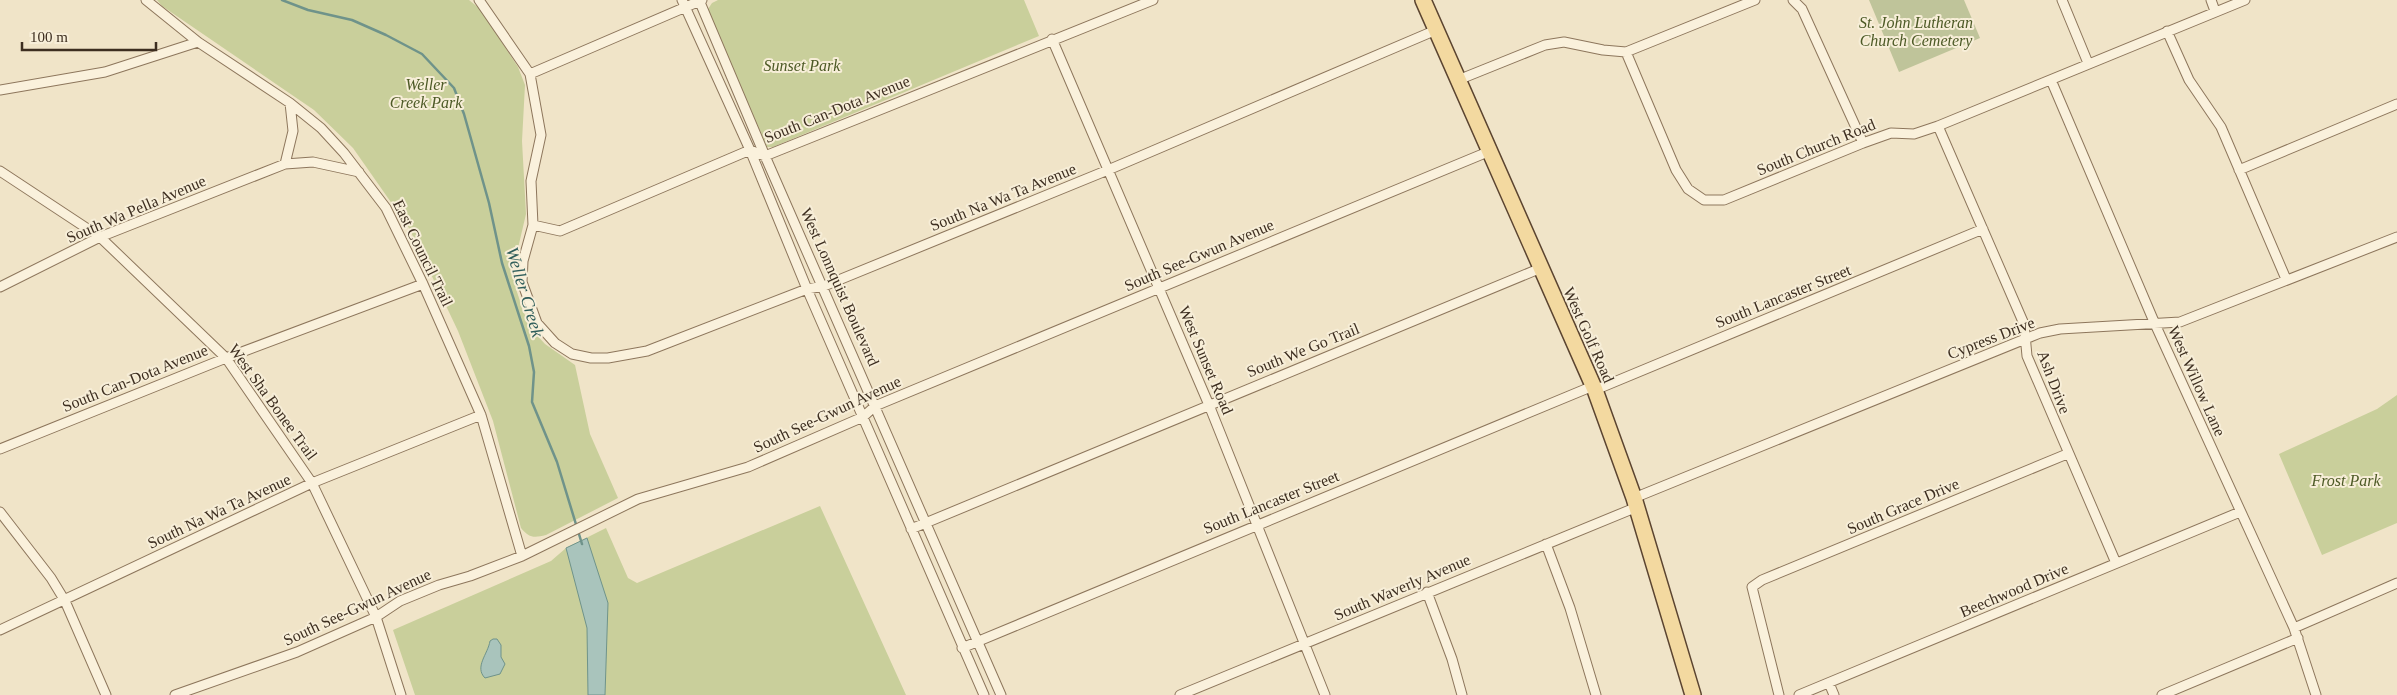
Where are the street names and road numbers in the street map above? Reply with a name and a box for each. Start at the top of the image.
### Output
street label: South Can-Dota Avenue [762,72,912,146]
street label: South Church Road [1754,115,1878,179]
street label: South Na Wa Ta Avenue [928,160,1078,234]
street label: South Wa Pella Avenue [64,172,208,246]
street label: East Council Trail [390,197,456,310]
street label: West Lonnquist Boulevard [797,205,883,369]
street label: South See-Gwun Avenue [1122,216,1276,294]
street label: South Lancaster Street [1713,261,1854,331]
street label: West Golf Road [1560,285,1618,385]
street label: West Sunset Road [1176,303,1236,417]
street label: Cypress Drive [1945,314,2037,363]
street label: South We Go Trail [1244,319,1362,380]
street label: West Willow Lane [2165,323,2229,439]
street label: South Can-Dota Avenue [60,341,210,415]
street label: West Sha Bonee Trail [225,341,321,464]
street label: Ash Drive [2034,348,2074,416]
street label: South See-Gwun Avenue [751,372,903,456]
street label: South Lancaster Street [1201,467,1342,537]
street label: South Na Wa Ta Avenue [145,470,293,552]
street label: South Grace Drive [1844,475,1962,537]
street label: South Waverly Avenue [1331,551,1473,624]
street label: Beechwood Drive [1957,560,2071,620]
street label: South See-Gwun Avenue [281,565,433,649]

